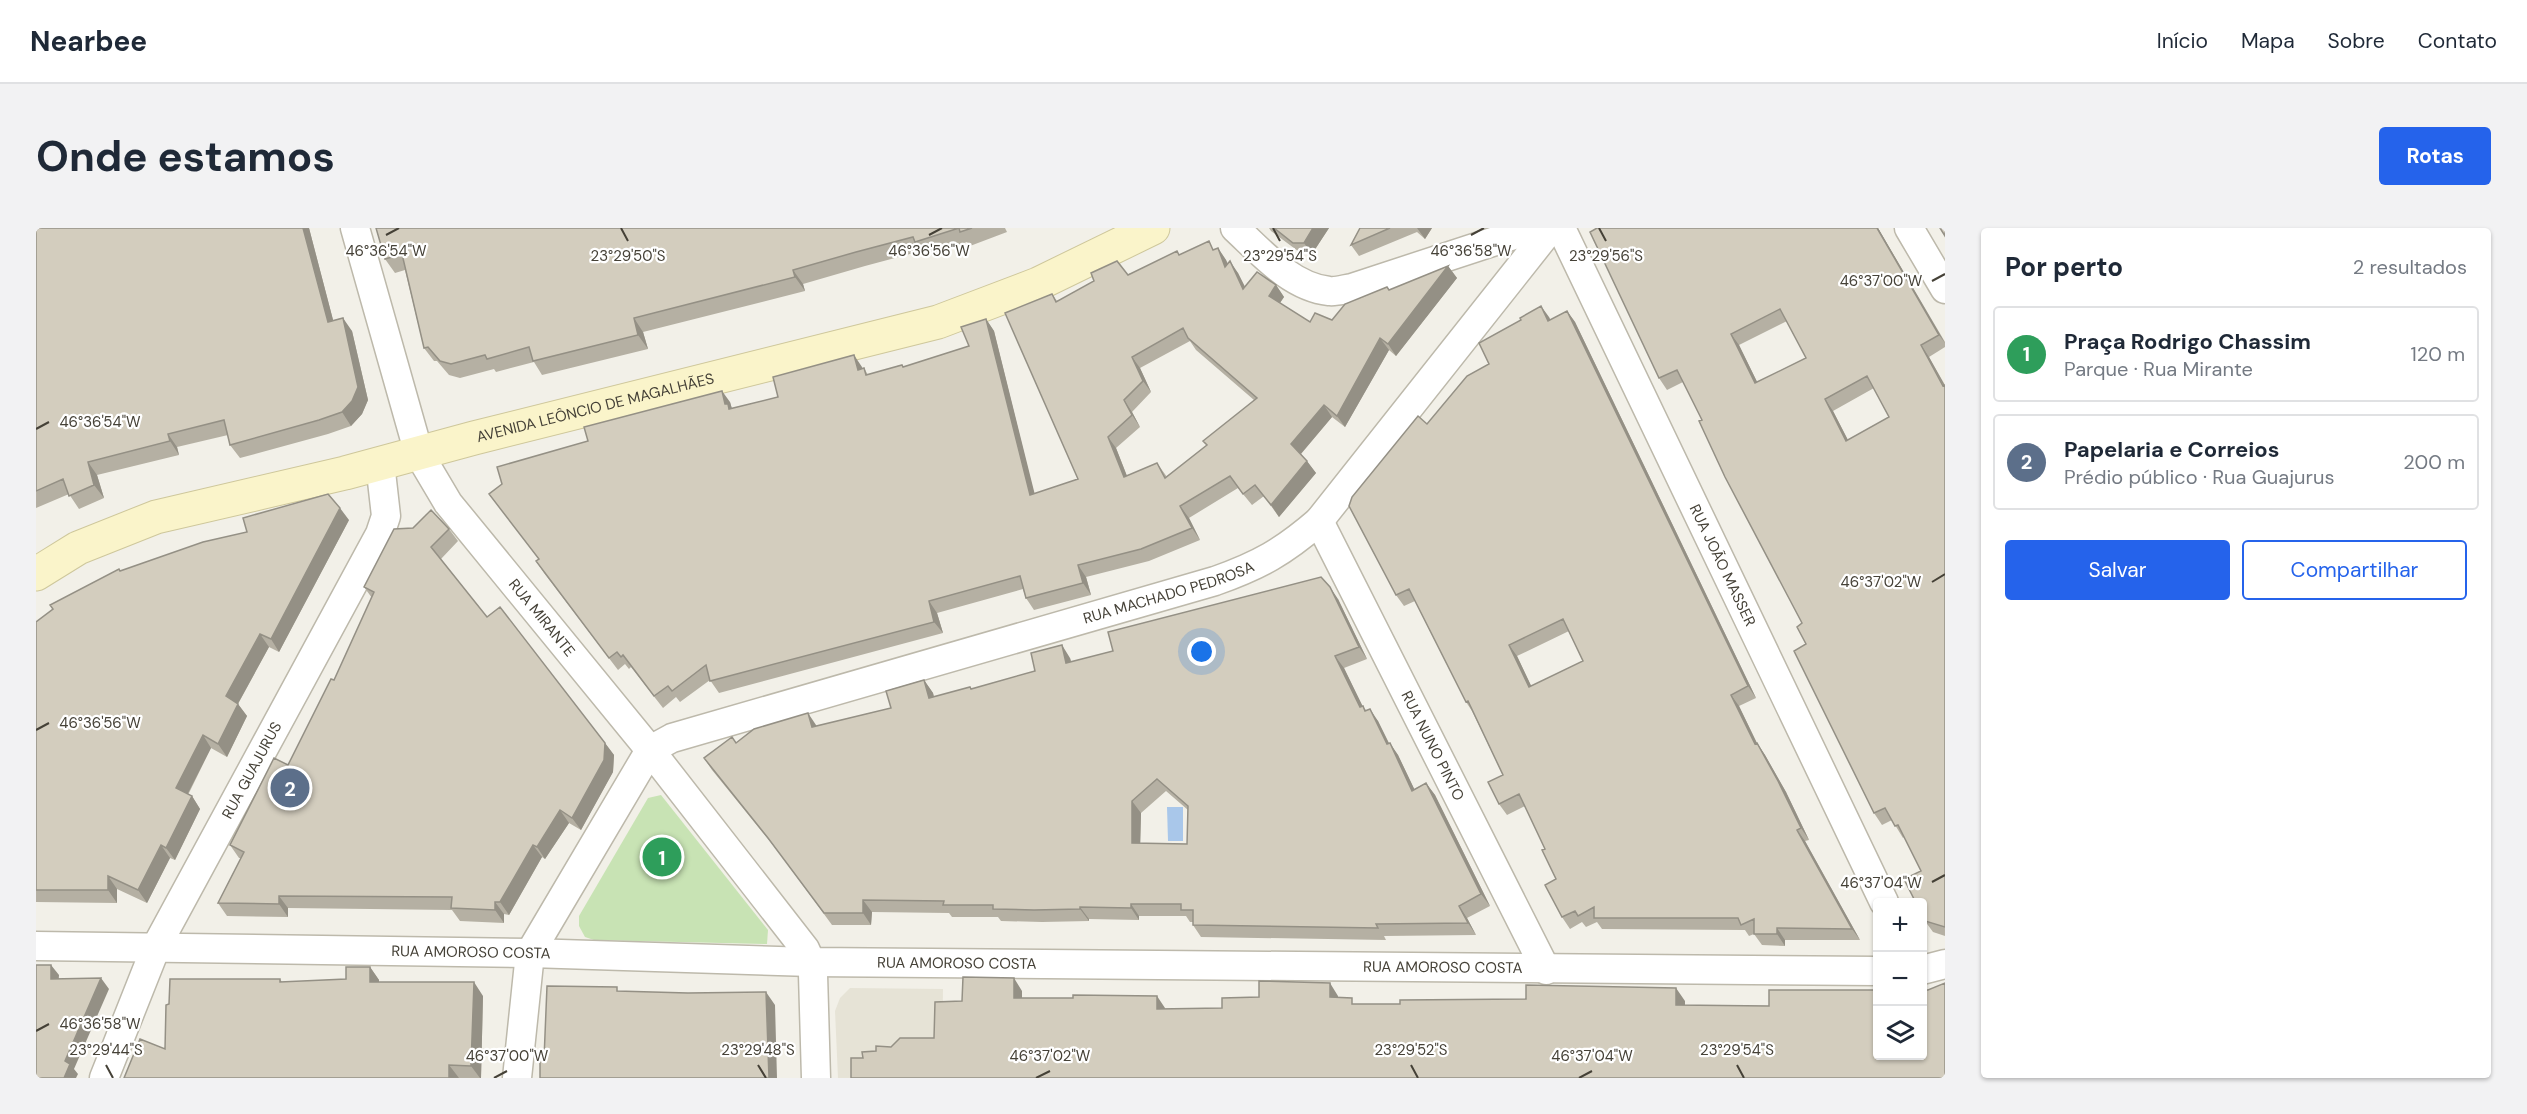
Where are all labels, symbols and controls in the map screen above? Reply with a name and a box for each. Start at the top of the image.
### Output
text: Nearbee [30,23,147,60]
text: Início [2157,27,2208,55]
text: Mapa [2241,27,2295,55]
text: Sobre [2328,27,2385,55]
text: Contato [2418,27,2497,55]
button: Rotas [2379,127,2491,185]
text: Onde estamos [36,129,335,184]
text: 46°36'54"W [345,241,427,261]
text: 46°36'56"W [888,241,970,261]
text: 46°36'58"W [1430,241,1512,261]
text: 23°29'50"S [591,246,666,266]
text: 23°29'54"S [1243,246,1317,266]
text: 23°29'56"S [1569,246,1643,266]
text: Por perto [2005,250,2123,284]
text: 2 resultados [2353,254,2467,280]
text: 46°37'00"W [1840,271,1923,291]
text: Praça Rodrigo Chassim [2064,327,2311,356]
text: 1 [2023,341,2030,367]
text: 120 m [2411,341,2465,367]
text: Parque · Rua Mirante [2064,356,2253,382]
street label: AVENIDA LEÔNCIO DE MAGALHÃES [474,368,716,447]
text: 46°36'54"W [59,412,141,432]
text: Papelaria e Correios [2064,435,2279,464]
text: 2 [2021,449,2032,475]
text: 200 m [2403,449,2465,475]
text: Prédio público · Rua Guajurus [2064,464,2334,490]
street label: RUA JOÃO MASSER [1685,501,1760,630]
button: Salvar [2005,540,2230,600]
button: Compartilhar [2242,540,2467,600]
street label: RUA MACHADO PEDROSA [1081,556,1257,629]
text: 46°37'02"W [1841,572,1922,592]
street label: RUA MIRANTE [504,575,579,661]
your location [1187,637,1216,666]
street label: RUA NUNO PINTO [1397,688,1469,804]
text: 46°36'56"W [59,713,141,733]
street label: RUA GUAJURUS [217,718,286,822]
pin: 2 [270,766,310,810]
pin: 1 [642,834,682,880]
text: 46°37'04"W [1840,873,1922,893]
map controls [1873,898,1927,1060]
button: + [1873,898,1927,952]
street label: RUA AMOROSO COSTA [391,941,551,964]
button: − [1873,952,1927,1006]
street label: RUA AMOROSO COSTA [877,953,1037,974]
street label: RUA AMOROSO COSTA [1363,957,1523,978]
button: layers [1873,1006,1927,1060]
text: 46°36'58"W [59,1014,141,1034]
text: 23°29'44"S [69,1040,143,1060]
text: 23°29'48"S [721,1040,795,1060]
text: 23°29'52"S [1374,1040,1448,1060]
text: 23°29'54"S [1700,1040,1774,1060]
text: 46°37'00"W [466,1046,549,1066]
text: 46°37'02"W [1010,1046,1091,1066]
text: 46°37'04"W [1551,1046,1633,1066]

